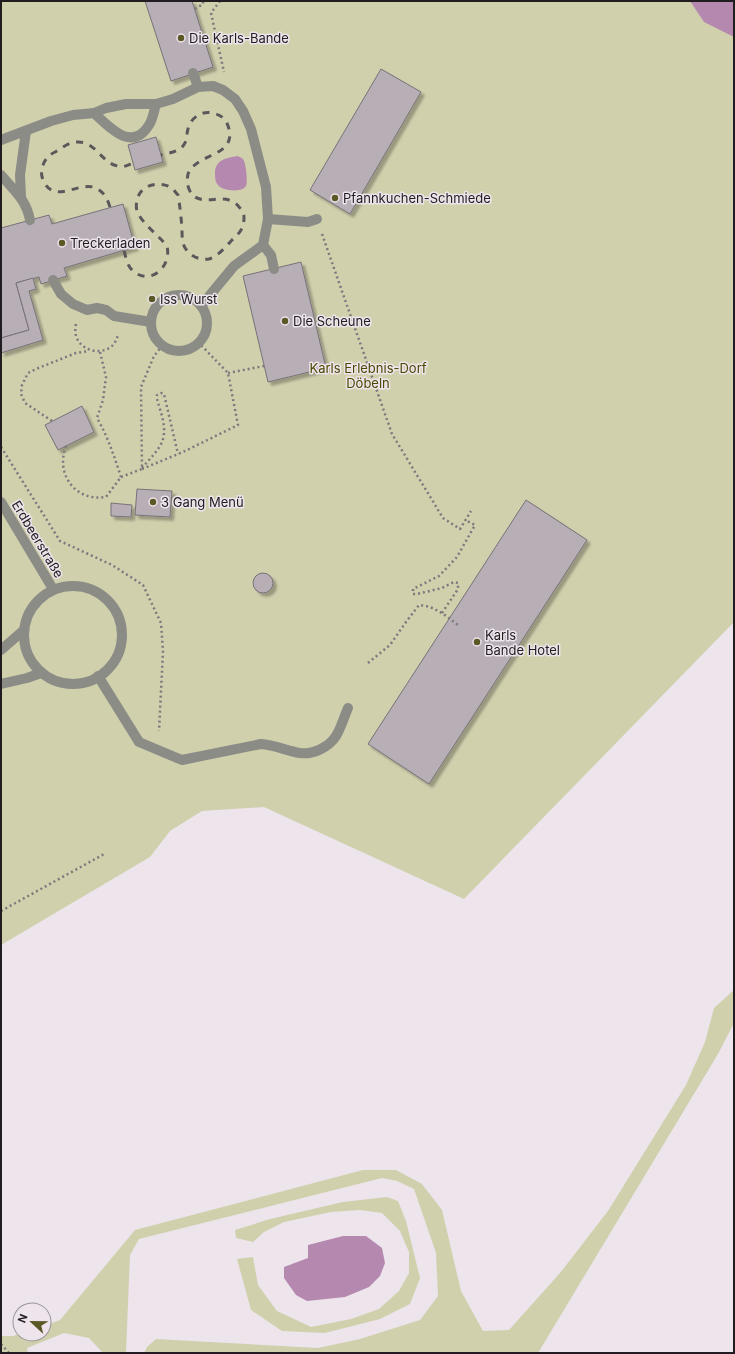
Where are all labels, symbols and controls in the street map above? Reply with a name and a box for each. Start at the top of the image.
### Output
place label: Die Karls-Bande [189,30,289,46]
marker: Die Karls-Bande [176,33,186,43]
place label: Pfannkuchen-Schmiede [343,190,491,206]
marker: Pfannkuchen-Schmiede [330,193,340,203]
place label: Treckerladen [70,235,151,251]
marker: Treckerladen [57,238,67,248]
place label: Iss Wurst [160,291,217,307]
marker: Iss Wurst [147,294,157,304]
place label: Die Scheune [293,313,371,329]
marker: Die Scheune [280,316,290,326]
park label: Karls Erlebnis-Dorf Döbeln [309,360,427,391]
place label: 3 Gang Menü [161,494,244,510]
street label: Erdbeerstraße [9,497,67,581]
marker: 3 Gang Menü [148,497,158,507]
place label: Karls Bande Hotel [485,627,560,658]
marker: Karls Bande Hotel [472,637,482,647]
north arrow [12,1302,52,1342]
text: N [15,1312,31,1325]

